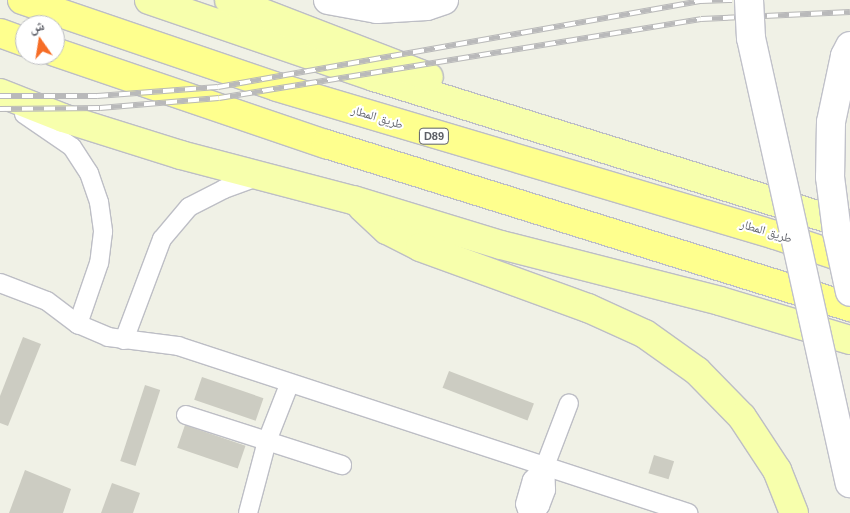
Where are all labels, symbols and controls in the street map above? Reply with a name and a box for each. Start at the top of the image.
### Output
north arrow [15,15,65,65]
text: ش [28,17,46,36]
street label: طريق المطار [349,103,405,133]
road number: D89 [418,128,450,144]
street label: طريق المطار [738,217,794,247]

